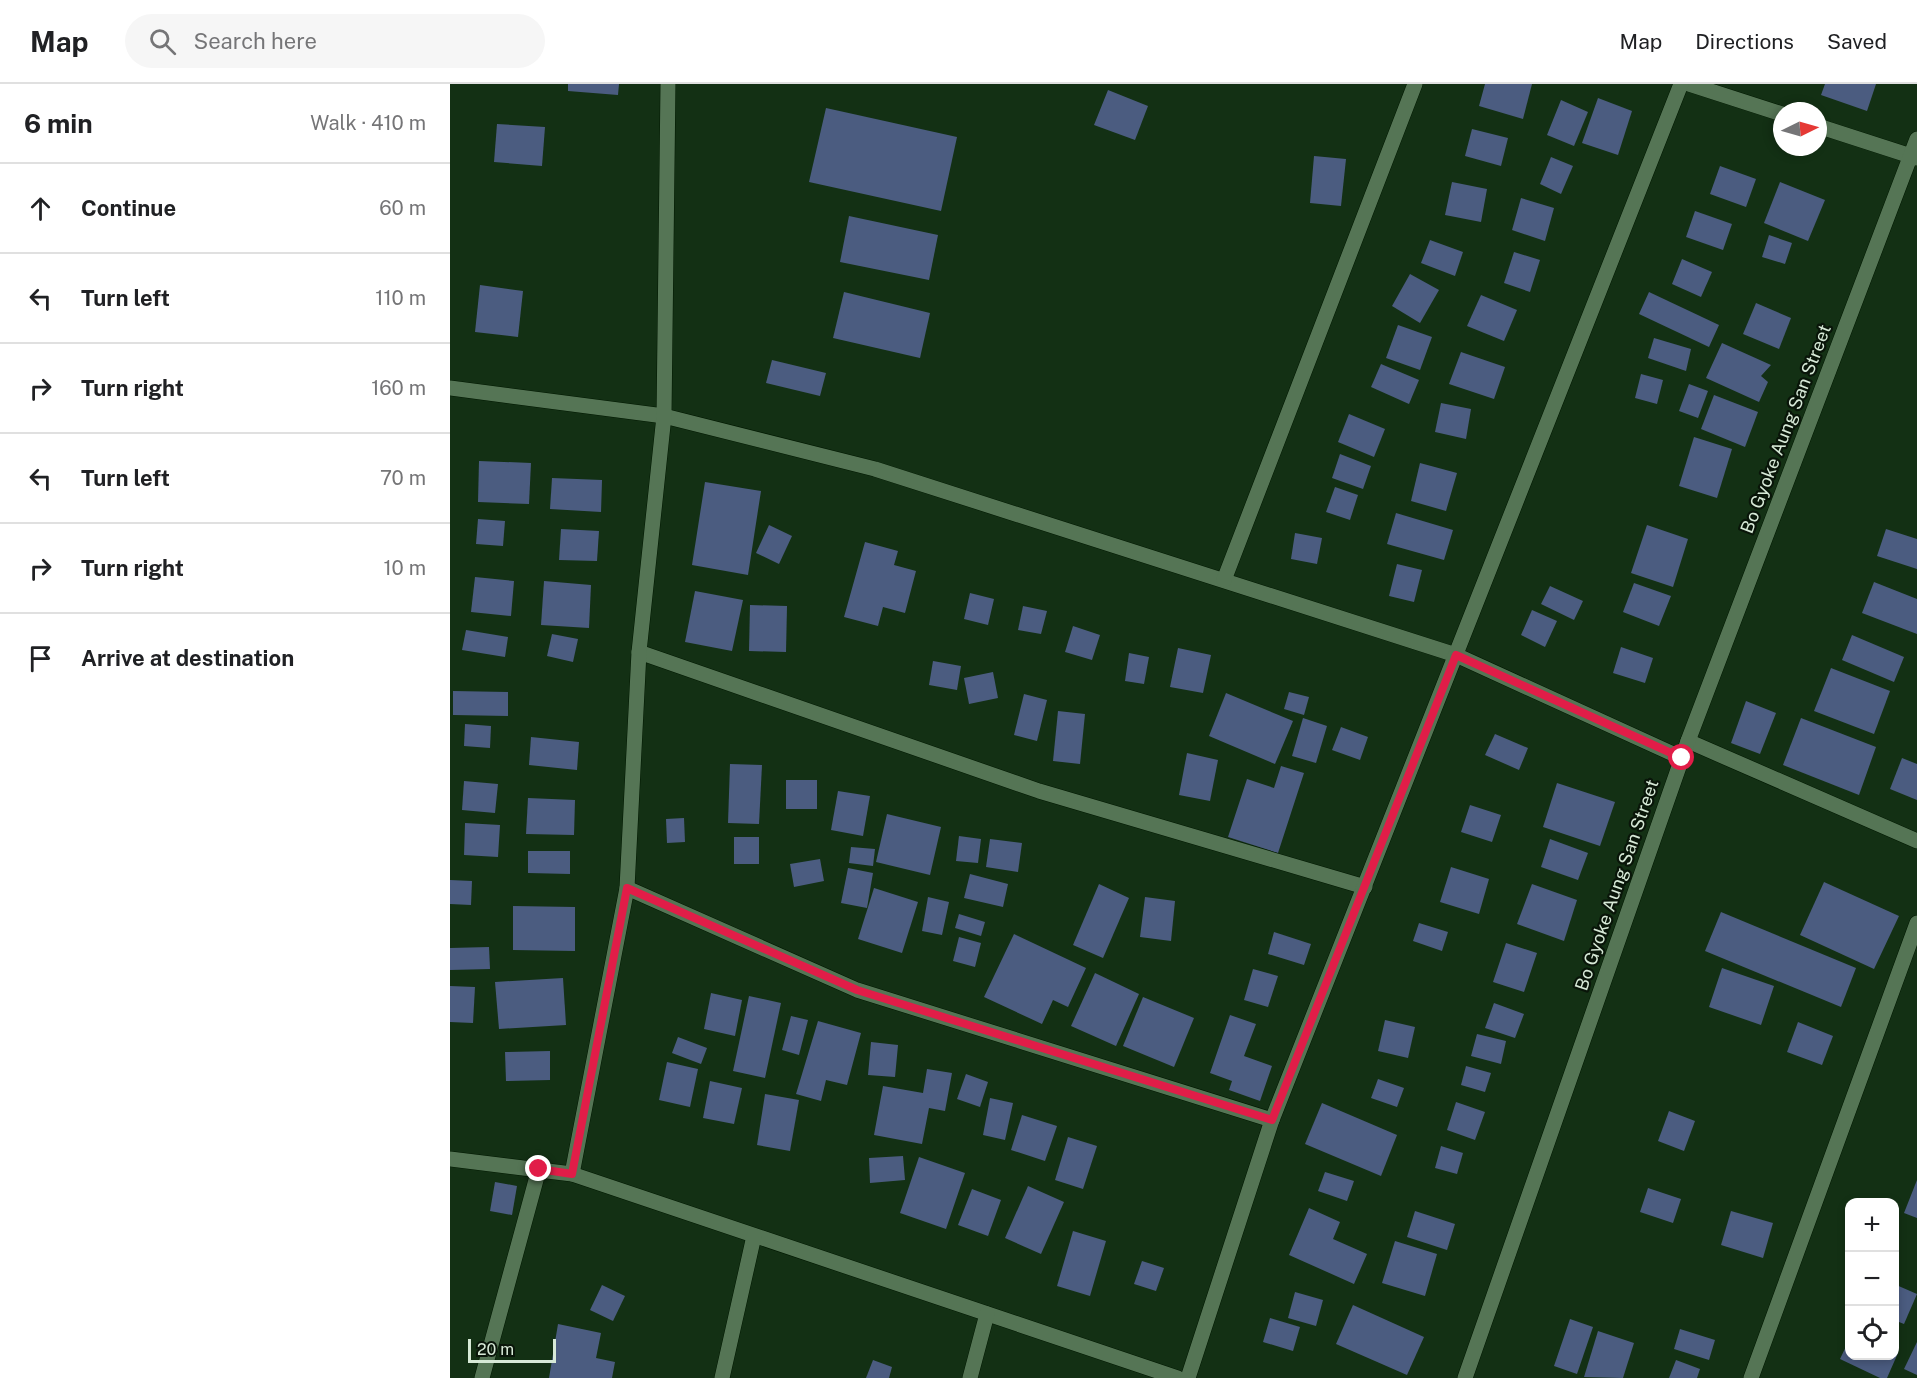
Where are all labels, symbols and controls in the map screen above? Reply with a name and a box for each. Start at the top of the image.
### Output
search box [125,14,545,68]
text: Map [30,25,89,58]
icon: search [146,25,179,58]
text: Search here [194,28,317,54]
text: Map [1620,29,1662,54]
text: Directions [1695,29,1794,54]
text: Saved [1827,29,1887,54]
north arrow [1773,102,1827,156]
text: 6 min [24,108,93,139]
text: Walk · 410 m [310,111,426,135]
icon: ahead [24,192,57,225]
text: Continue [81,195,176,221]
text: 60 m [379,196,426,220]
icon: left [24,282,57,315]
text: Turn left [81,285,170,311]
text: 110 m [375,286,426,310]
street label: Bo Gyoke Aung San Street [1736,321,1835,536]
icon: right [24,372,57,405]
text: Turn right [81,375,184,401]
text: 160 m [371,376,426,400]
icon: left [24,462,57,495]
text: Turn left [81,465,170,491]
text: 70 m [380,466,426,490]
icon: right [24,552,57,585]
text: Turn right [81,555,184,581]
text: 10 m [383,556,426,580]
icon: arrive [24,642,57,675]
text: Arrive at destination [81,645,294,671]
route start [1668,744,1694,770]
street label: Bo Gyoke Aung San Street [1570,776,1663,993]
route end [525,1155,551,1181]
map controls [1845,1198,1899,1360]
button: + [1845,1198,1899,1252]
button: − [1845,1252,1899,1306]
button: locate [1845,1306,1899,1360]
scale bar [468,1336,556,1364]
text: 20 m [477,1340,514,1359]

